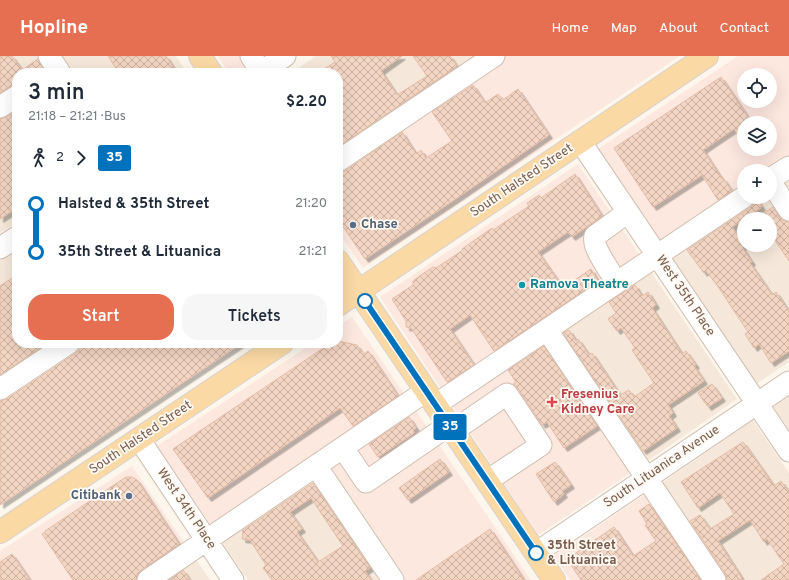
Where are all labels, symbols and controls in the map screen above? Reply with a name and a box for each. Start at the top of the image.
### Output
text: Hopline [20,16,88,40]
text: Home [552,20,589,37]
text: Map [611,20,637,37]
text: About [659,20,698,37]
text: Contact [720,20,769,37]
map controls [737,68,777,252]
button: locate [737,68,777,108]
text: 3 min [28,80,84,107]
text: $2.20 [286,93,327,112]
text: 21:18 – 21:21 · Bus [28,109,126,125]
button: layers [737,116,777,156]
street label: South Halsted Street [468,141,576,221]
icon: walk [28,147,50,169]
icon: forward [70,147,92,169]
text: 35 [106,149,123,166]
text: 2 [56,150,64,166]
button: + [737,164,777,204]
text: Halsted & 35th Street [58,195,209,214]
text: 21:20 [295,196,327,212]
button: − [737,212,777,252]
place label: Chase [361,217,398,233]
marker: Chase [348,220,358,230]
text: 35th Street & Lituanica [58,243,221,262]
text: 21:21 [298,244,327,260]
street label: West 35th Place [652,252,718,340]
place label: Ramova Theatre [530,277,629,293]
marker: Ramova Theatre [517,280,527,290]
unlabelled marker [357,293,373,309]
button: Start [28,294,174,340]
button: Tickets [182,294,327,340]
place label: Fresenius Kidney Care [561,387,635,418]
marker: Fresenius Kidney Care [546,396,558,408]
street label: South Halsted Street [87,398,195,478]
line badge: 35 [432,414,468,440]
text: 35 [442,418,458,435]
street label: South Lituanica Avenue [601,422,723,512]
street label: West 34th Place [153,465,219,553]
place label: Citibank [71,488,121,504]
marker: Citibank [124,491,134,501]
place label: 35th Street & Lituanica [547,538,616,569]
marker: 35th Street & Lituanica [528,545,544,561]

